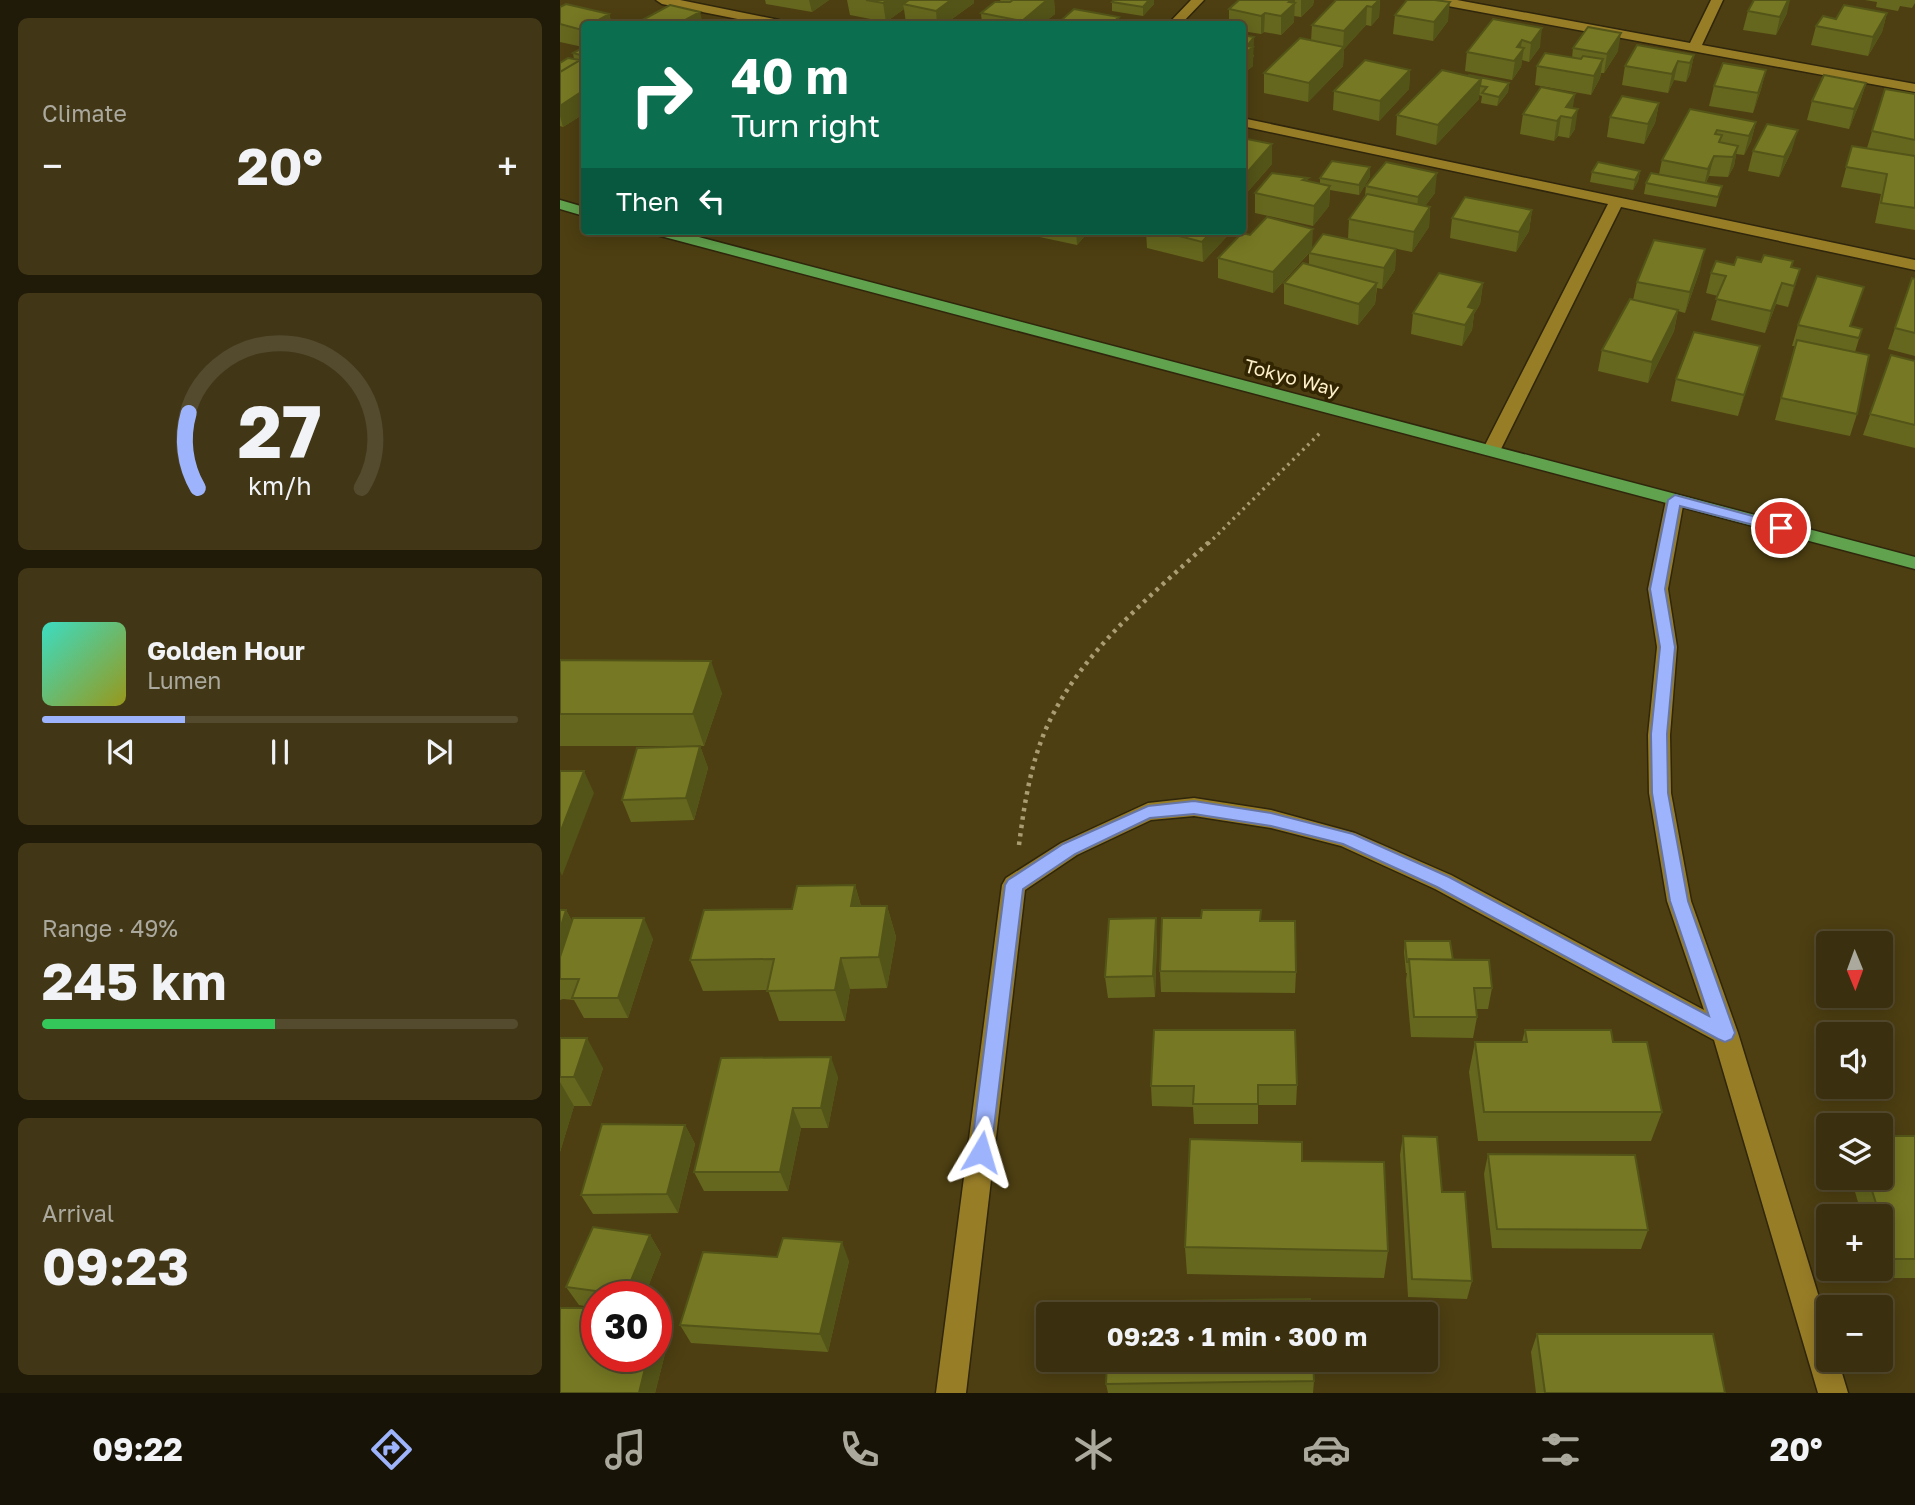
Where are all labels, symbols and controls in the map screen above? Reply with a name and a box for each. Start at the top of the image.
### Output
text: 40 m [731,46,849,105]
icon: right [616,49,707,140]
text: Climate [42,99,127,127]
text: Turn right [731,106,880,144]
text: 20° [237,134,323,196]
text: − [42,143,63,188]
text: + [497,143,518,188]
icon: left [693,182,731,220]
text: Then [616,186,679,217]
street label: Tokyo Way [1242,353,1342,401]
text: 27 [238,387,322,474]
text: km/h [248,469,312,500]
pin [1751,498,1811,558]
icon: arrive [1762,509,1800,547]
text: Golden Hour [147,635,305,666]
text: Lumen [147,666,221,694]
icon: previous [102,733,140,771]
icon: pause [261,733,299,771]
icon: next [420,733,458,771]
text: Range · 49% [42,914,178,942]
north arrow [1816,931,1894,1008]
map controls [1816,931,1893,1372]
text: 245 km [42,949,227,1011]
button: sound [1816,1022,1893,1099]
button: layers [1816,1113,1893,1190]
position arrow [944,1115,1018,1189]
text: Arrival [42,1199,114,1227]
button: + [1816,1204,1893,1281]
text: 09:23 [42,1234,189,1296]
speed limit sign: 30 [581,1281,672,1372]
button: − [1816,1295,1893,1372]
text: 09:23 · 1 min · 300 m [1107,1321,1367,1352]
icon: directions [367,1425,416,1474]
icon: music [601,1425,650,1474]
icon: phone [835,1425,884,1474]
icon: climate [1069,1425,1118,1474]
icon: car [1302,1425,1351,1474]
icon: filters [1536,1425,1585,1474]
text: 09:22 [92,1430,183,1468]
text: 20° [1770,1430,1823,1468]

